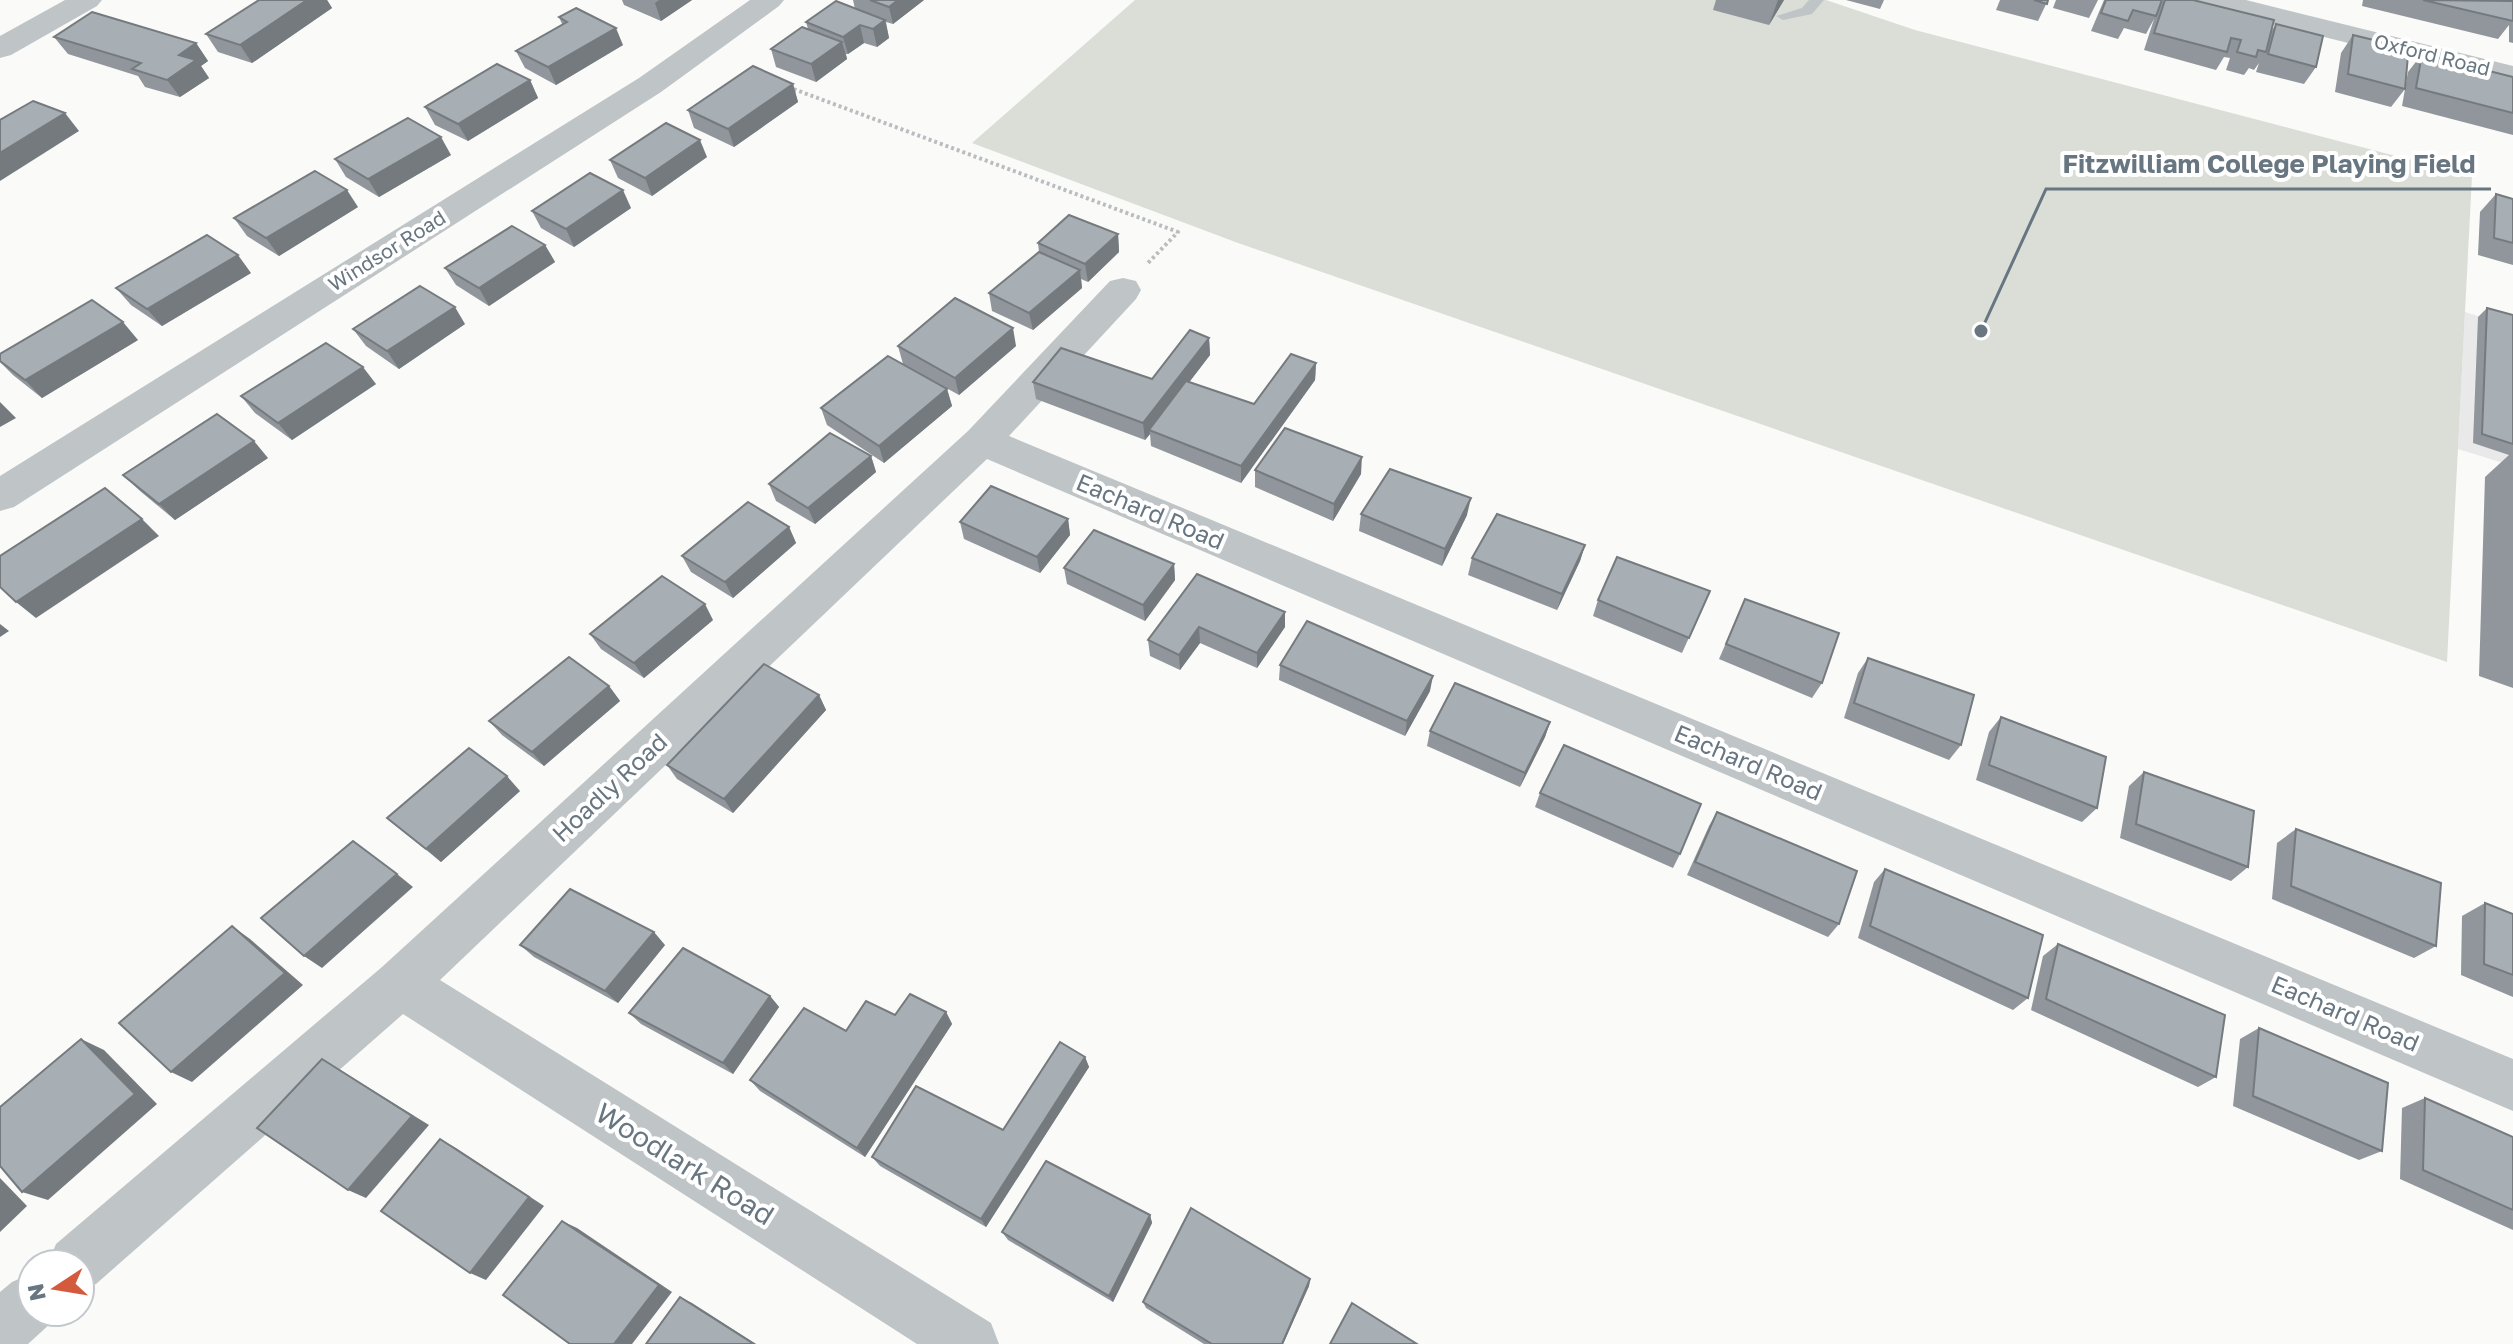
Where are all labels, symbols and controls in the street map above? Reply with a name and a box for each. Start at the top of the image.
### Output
street label: Oxford Road [2372,28,2493,80]
callout: Fitzwilliam College Playing Field [2046,139,2491,189]
text: Fitzwilliam College Playing Field [2062,148,2476,179]
street label: Windsor Road [323,205,449,296]
street label: Eachard Road [1072,466,1229,555]
street label: Eachard Road [1670,717,1827,806]
street label: Hoadly Road [546,726,672,847]
street label: Eachard Road [2267,968,2424,1057]
street label: Woodlark Road [590,1096,780,1232]
north arrow [16,1248,96,1328]
text: N [21,1281,51,1303]

